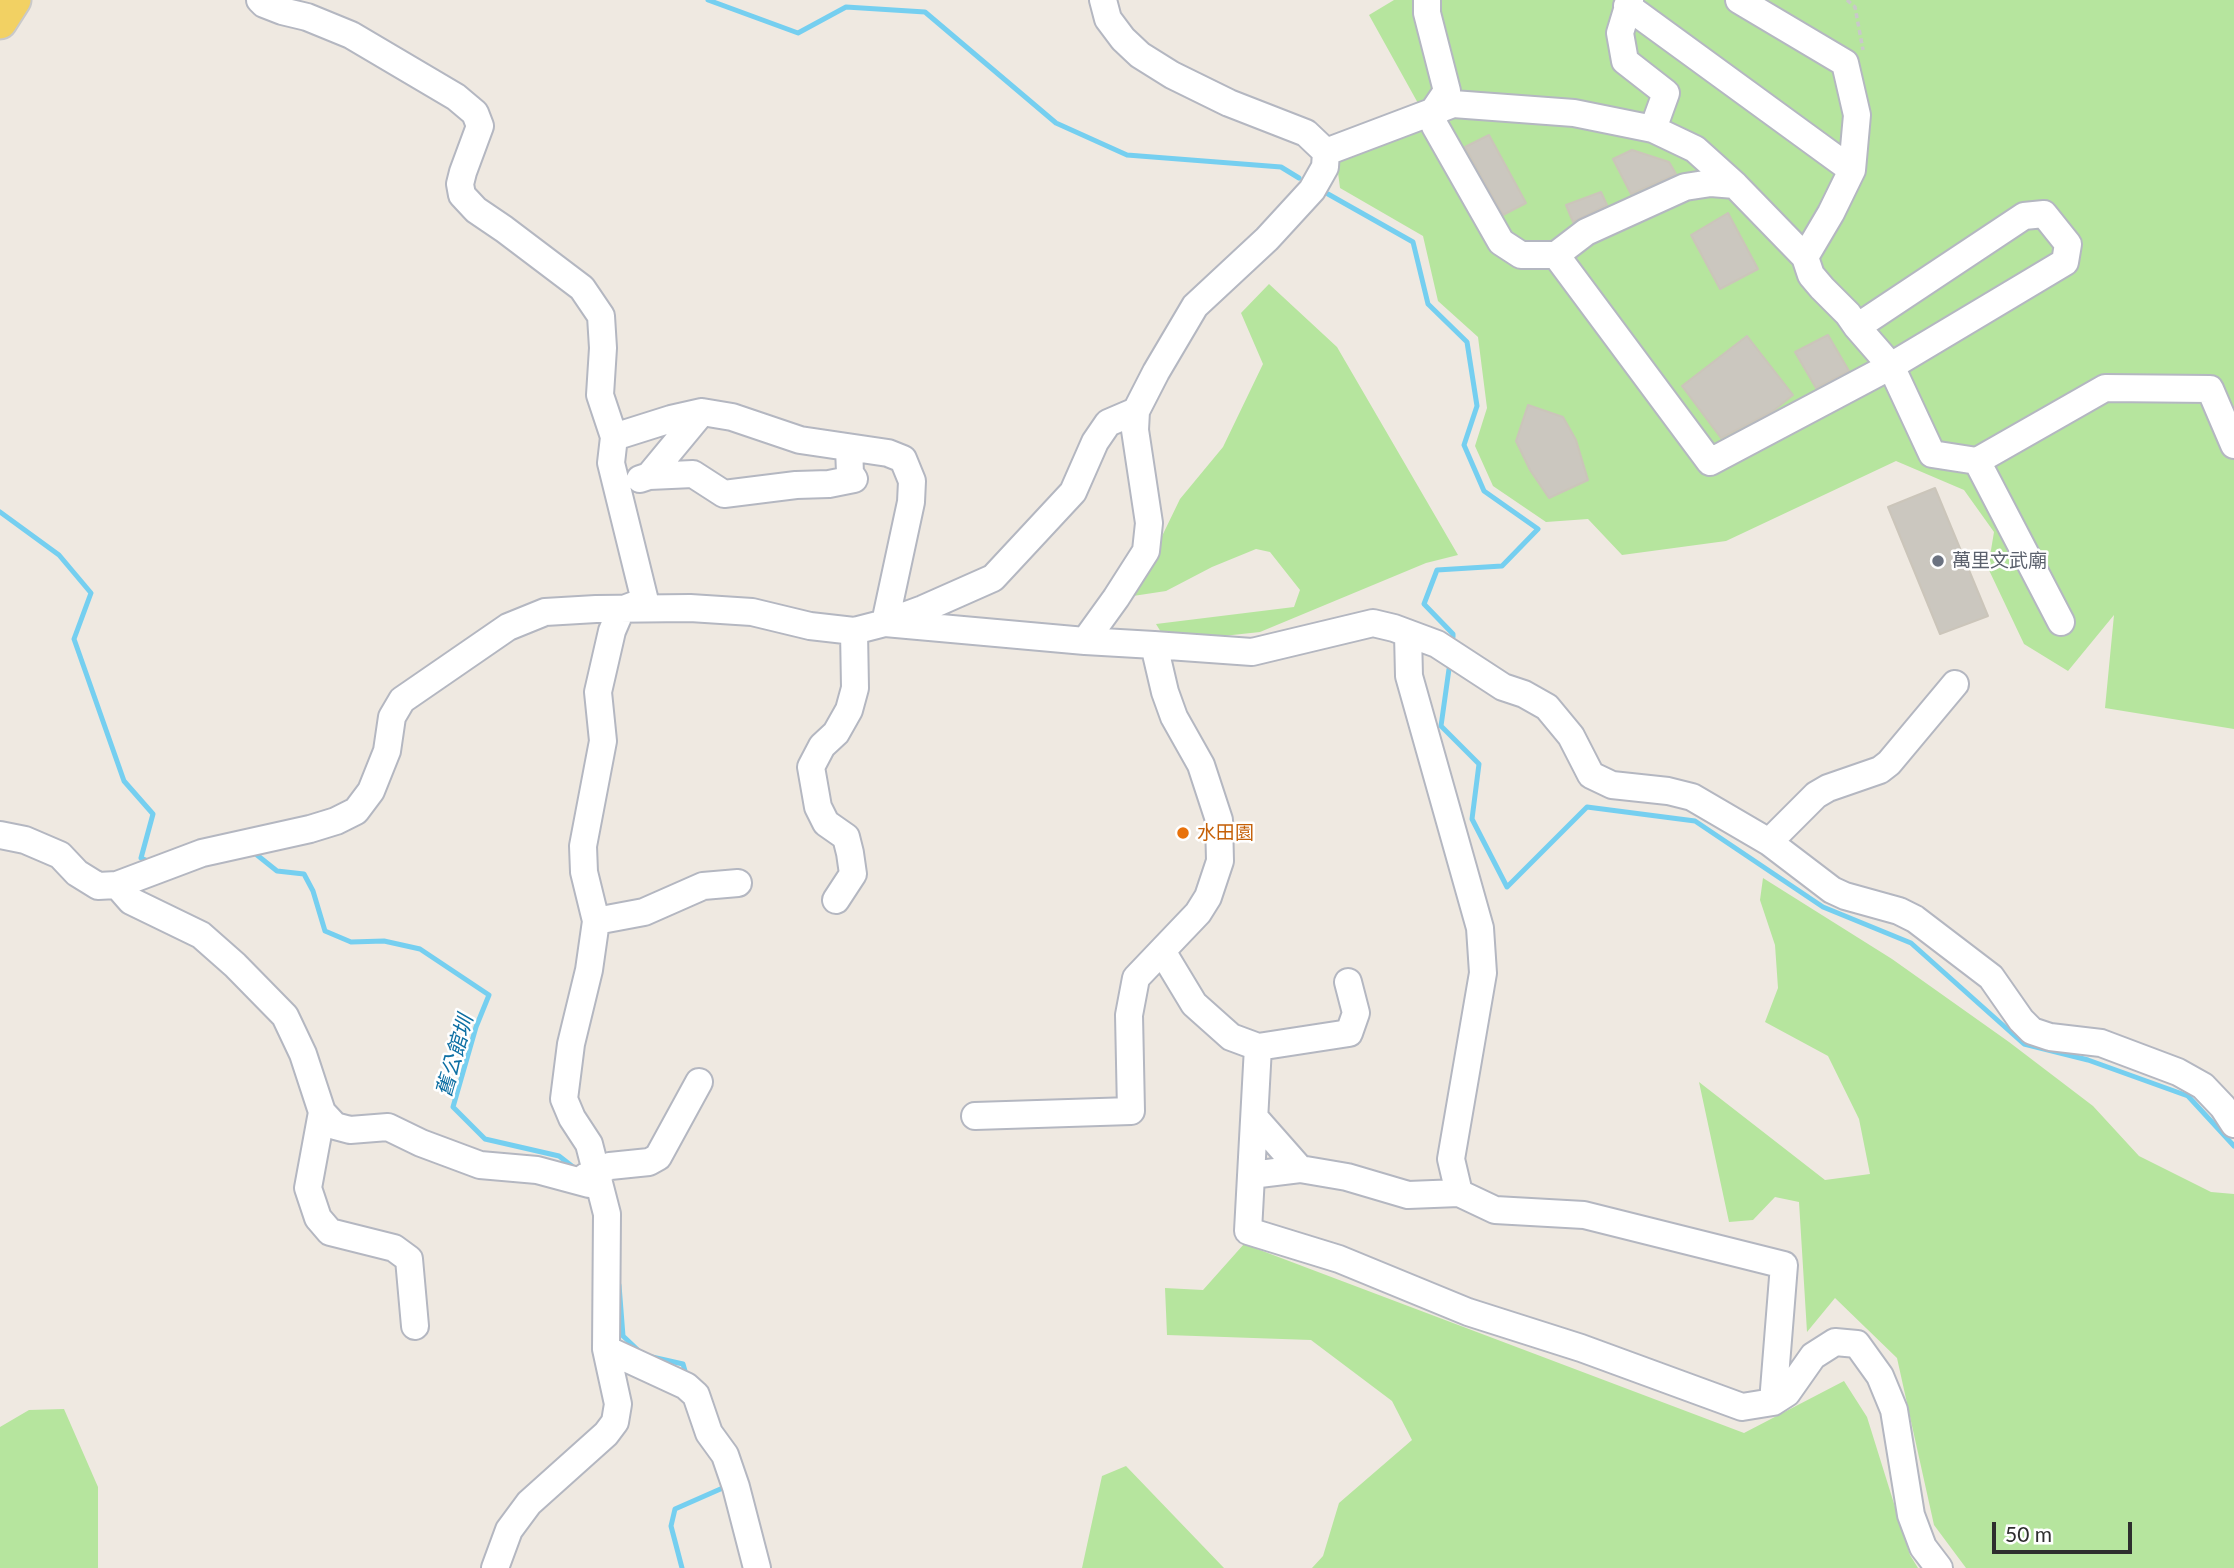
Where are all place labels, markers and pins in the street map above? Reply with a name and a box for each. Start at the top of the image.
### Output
place label: 萬里文武廟 [1952,550,2047,572]
marker: 萬里文武廟 [1930,553,1946,569]
place label: 水田園 [1197,822,1254,844]
marker: 水田園 [1175,825,1191,841]

